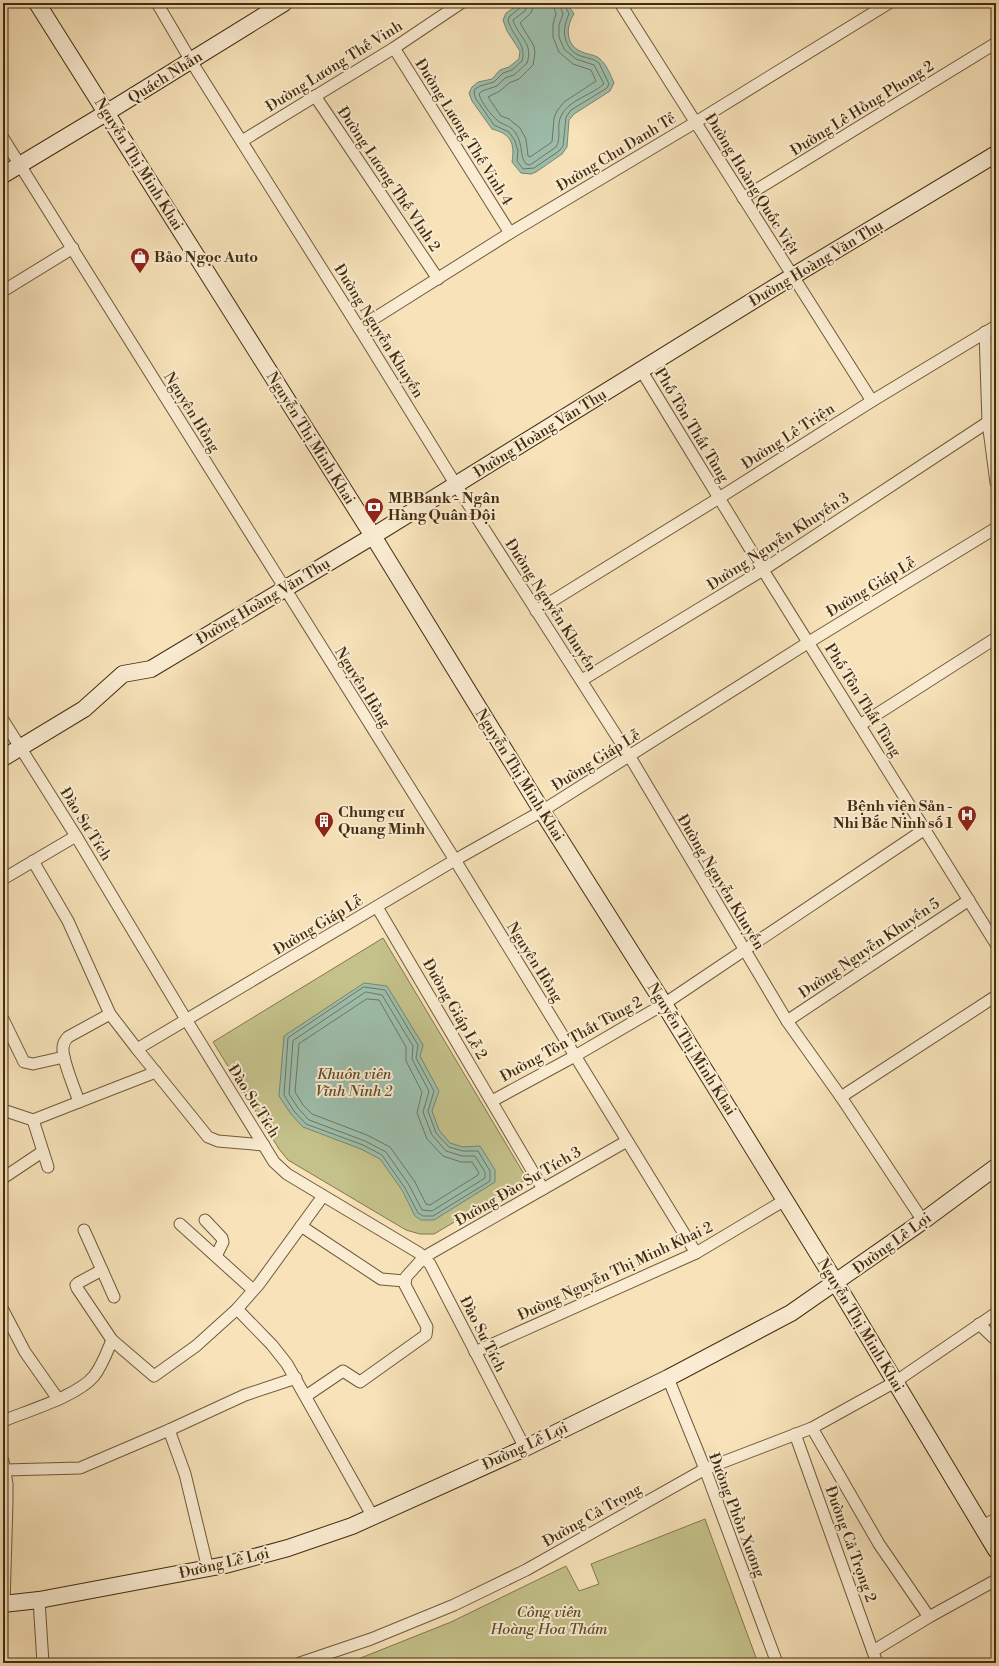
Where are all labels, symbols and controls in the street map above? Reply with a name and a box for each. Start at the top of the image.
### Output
street label: Đường Lương Thế Vinh [262,17,406,116]
street label: Quách Nhẫn [125,47,206,108]
street label: Đường Lương Thế Vinh 4 [411,55,517,209]
street label: Đường Lê Hồng Phong 2 [787,57,937,160]
street label: Nguyễn Thị Minh Khai [90,94,187,234]
street label: Đường Lương Thế VInh 2 [333,103,444,255]
street label: Đường Chu Danh Tể [553,109,680,196]
street label: Đường Hoàng Quốc Việt [700,110,803,259]
street label: Đường Hoàng Văn Thụ [746,216,887,311]
shop icon: Bảo Ngọc Auto [129,246,151,274]
place label: Bảo Ngọc Auto [154,248,258,267]
street label: Đường Nguyễn Khuyến [330,261,428,402]
street label: Phố Tôn Thất Tùng [650,365,733,486]
street label: Nguyễn Thị Minh Khai [262,368,359,508]
street label: Nguyên Hồng [159,369,224,456]
street label: Đường Hoàng Văn Thụ [470,385,611,482]
street label: Đường Lê Triện [738,399,838,474]
street label: Đường Nguyễn Khuyến 3 [704,488,853,595]
place label: MBBank - Ngân Hàng Quân Đội [388,489,500,525]
bank icon: MBBank - Ngân Hàng Quân Đội [363,496,385,524]
street label: Đường Nguyễn Khuyến [501,535,601,675]
street label: Đường Giáp Lễ [823,553,920,622]
street label: Đường Hoàng Văn Thụ [193,554,334,649]
street label: Phố Tôn Thất Tùng [820,640,905,761]
street label: Nguyên Hồng [330,644,395,731]
street label: Nguyễn Thị Minh Khai [471,705,568,845]
street label: Đường Giáp Lễ [548,726,644,795]
street label: Đào Sư Tích [56,784,116,864]
place label: Bệnh viện Sản - Nhi Bắc Ninh số 1 [833,797,954,833]
place label: Chung cư Quang Minh [338,803,426,839]
hospital icon: Bệnh viện Sản - Nhi Bắc Ninh số 1 [956,804,978,832]
building icon: Chung cư Quang Minh [313,810,335,838]
street label: Đường Nguyễn Khuyến [673,811,769,953]
street label: Đường Giáp Lễ [270,891,367,960]
street label: Đường Nguyễn Khuyến 5 [795,894,943,1003]
street label: Nguyên Hồng [502,919,567,1006]
street label: Đường Giáp Lễ 2 [418,956,491,1063]
street label: Nguyễn Thị Minh Khai [643,979,740,1119]
street label: Đường Tôn Thất Tùng 2 [497,992,646,1086]
street label: Đào Sư Tích [224,1061,284,1141]
park label: Khuôn viên Vĩnh Ninh 2 [316,1065,393,1101]
street label: Đường Đào Sư Tích 3 [452,1143,585,1230]
street label: Đường Lê Lợi [849,1209,935,1278]
street label: Đường Nguyễn Thị Minh Khai 2 [515,1218,716,1325]
street label: Nguyễn Thị Minh Khai [813,1255,908,1396]
street label: Đào Sư Tích [455,1293,510,1375]
street label: Đường Lê Lợi [479,1418,571,1475]
street label: Đường Phồn Xương [704,1450,769,1580]
street label: Đường Cả Trọng [540,1479,645,1551]
street label: Đường Cả Trọng 2 [821,1483,880,1605]
street label: Đường Lê Lợi [177,1544,271,1583]
park label: Công viên Hoàng Hoa Thám [489,1603,608,1639]

